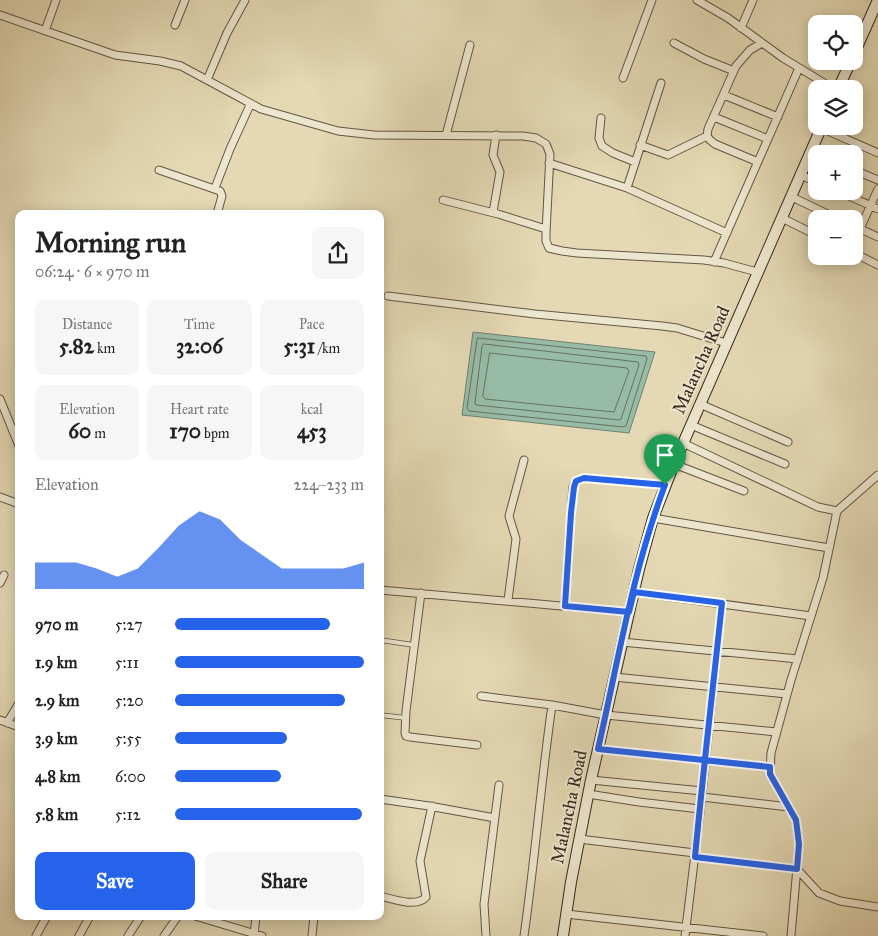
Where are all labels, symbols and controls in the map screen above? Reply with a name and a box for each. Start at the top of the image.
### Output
map controls [808,15,863,265]
button: locate [808,15,863,70]
button: layers [808,80,863,135]
button: + [808,145,863,200]
button: − [808,210,863,265]
text: Morning run [35,225,186,260]
button: share [312,227,364,279]
text: 06:24 · 6 × 970 m [35,262,149,281]
street label: Malancha Road [667,303,735,417]
text: Distance [62,316,112,333]
text: Time [184,316,215,333]
text: Pace [299,316,325,333]
text: 5.82 [59,333,94,359]
text: 32:06 [176,333,223,359]
text: 5:31 [283,333,315,359]
text: km [94,340,115,357]
text: /km [315,340,340,357]
text: Elevation [59,401,115,418]
text: Heart rate [170,401,229,418]
text: kcal [301,401,323,418]
text: 60 [68,418,91,444]
text: 170 [169,418,201,444]
text: 453 [297,418,327,444]
text: m [91,425,106,442]
text: bpm [201,425,230,442]
pin [644,434,686,485]
icon: arrive [651,441,679,469]
text: Elevation [35,475,99,494]
text: 224–233 m [293,475,364,494]
text: 970 m [35,615,78,634]
text: 5:27 [115,615,142,634]
text: 1.9 km [35,653,78,672]
text: 5:11 [115,653,139,672]
text: 2.9 km [35,691,79,710]
text: 5:20 [115,691,144,710]
text: 3.9 km [35,729,78,748]
text: 5:55 [115,729,141,748]
street label: Malancha Road [546,748,592,866]
text: 4.8 km [35,767,80,786]
text: 6:00 [115,767,146,786]
text: 5.8 km [35,805,78,824]
text: 5:12 [115,805,141,824]
button: Save [35,852,195,910]
button: Share [205,852,364,910]

